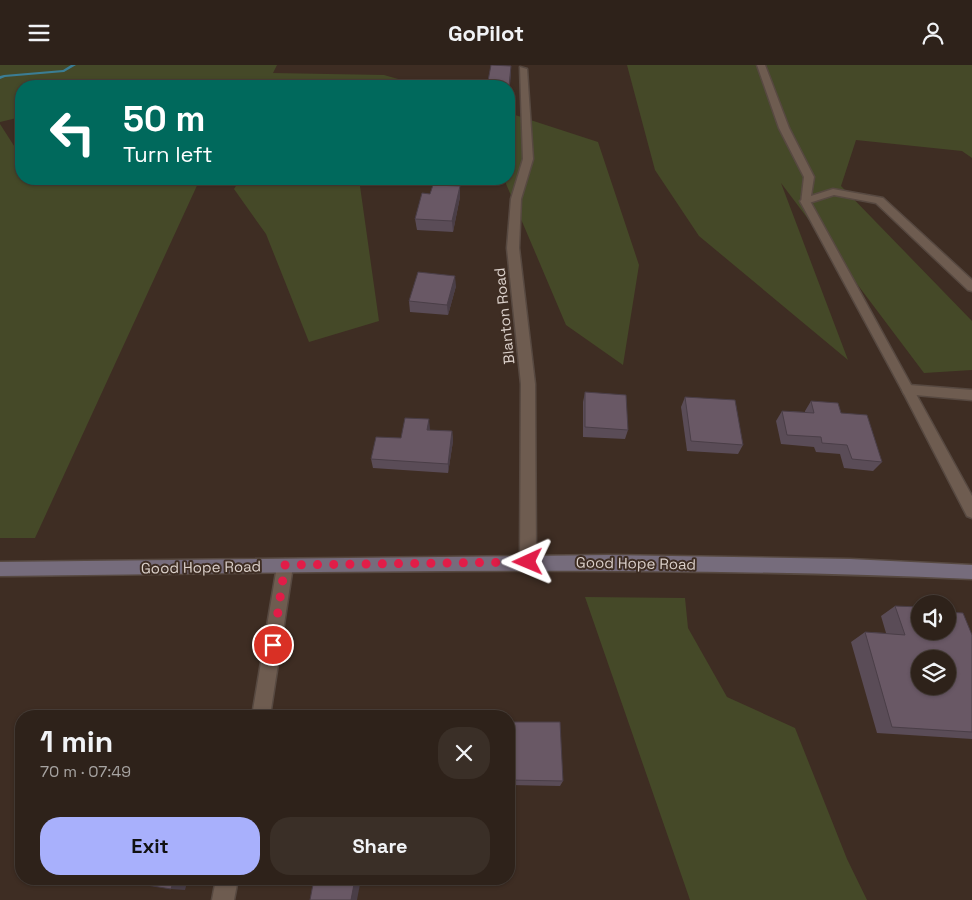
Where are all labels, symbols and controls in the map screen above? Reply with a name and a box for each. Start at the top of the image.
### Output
icon: menu [25,19,53,47]
text: GoPilot [448,19,524,47]
icon: person [919,19,947,47]
text: 50 m [123,97,205,141]
icon: left [40,100,105,165]
text: Turn left [123,140,213,168]
street label: Blanton Road [489,267,519,365]
position arrow [501,535,553,587]
street label: Good Hope Road [576,552,696,574]
street label: Good Hope Road [141,556,261,578]
map controls [911,595,956,695]
button: sound [911,595,956,640]
pin [252,624,294,666]
icon: arrive [259,631,287,659]
button: layers [911,650,956,695]
text: 1 min [40,722,113,761]
button: close [438,727,490,779]
text: 70 m · 07:49 [40,761,131,782]
button: Exit [40,817,260,875]
button: Share [270,817,490,875]

